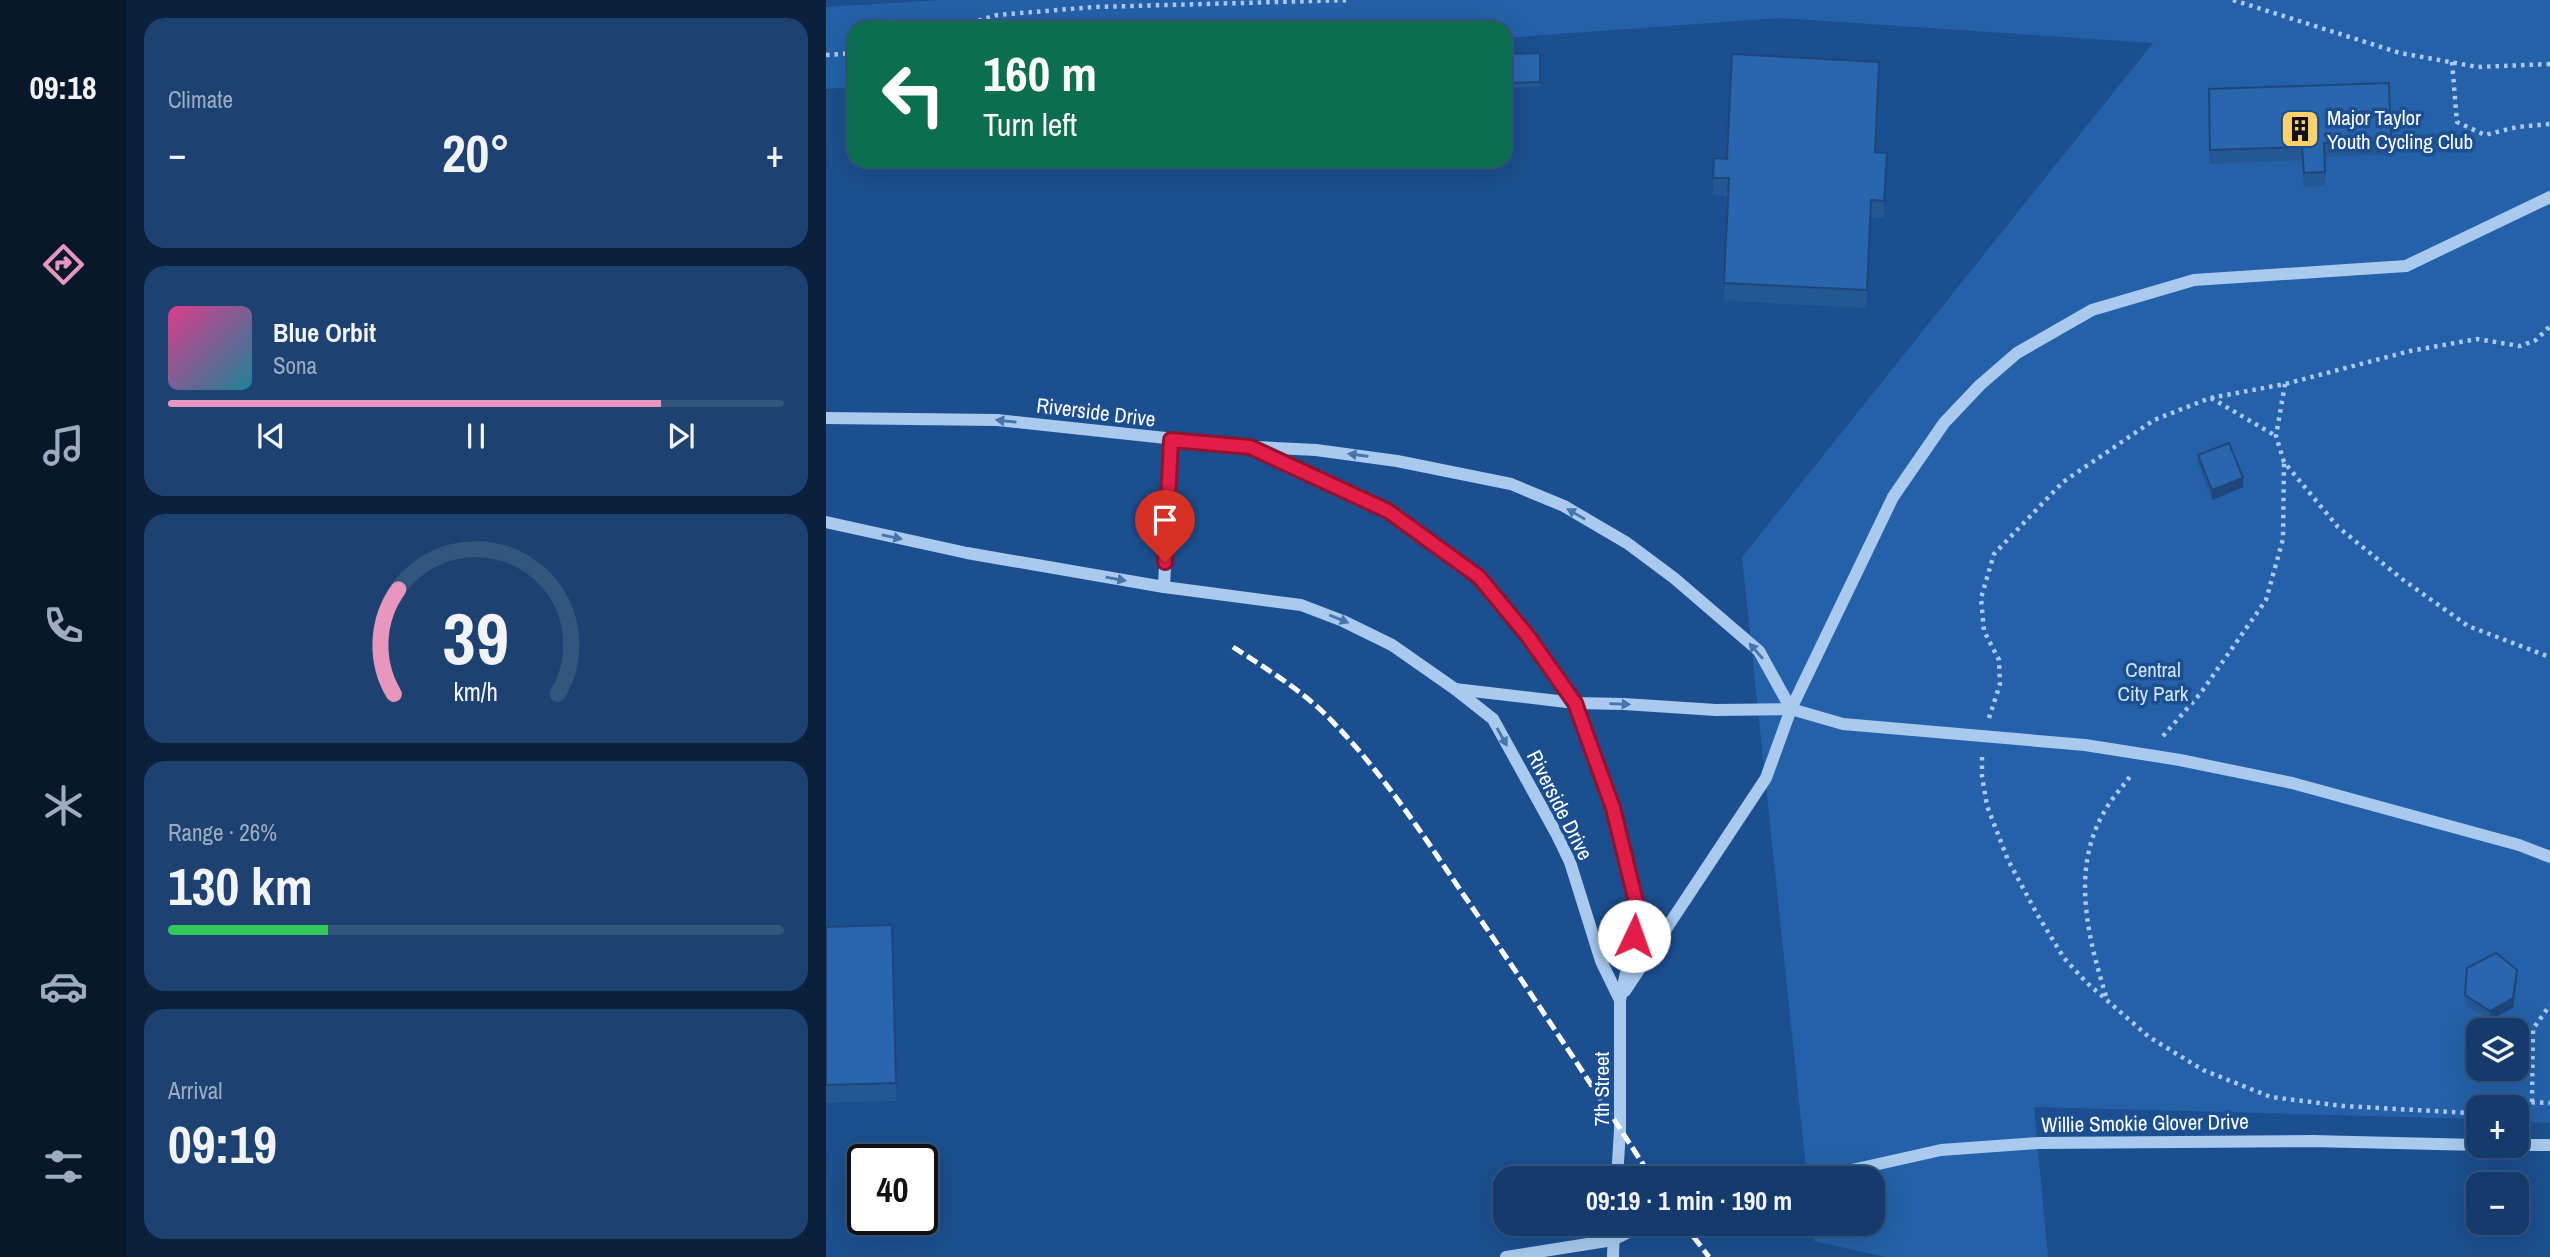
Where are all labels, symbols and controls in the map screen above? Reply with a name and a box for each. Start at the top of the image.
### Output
text: 160 m [983,40,1097,106]
icon: left [868,49,959,140]
text: 09:18 [29,66,97,109]
text: Climate [168,84,233,115]
text: Turn left [983,103,1077,146]
place label: Major Taylor Youth Cycling Club [2327,103,2473,156]
building icon: Major Taylor Youth Cycling Club [2279,108,2321,150]
text: 20° [442,118,510,188]
text: − [168,128,186,179]
text: + [766,128,784,179]
icon: directions [39,240,88,289]
text: Blue Orbit [273,315,376,350]
text: Sona [273,350,317,381]
street label: Riverside Drive [1035,390,1157,434]
one-way arrow [995,415,1017,426]
icon: previous [252,417,290,455]
icon: pause [457,417,495,455]
icon: next [662,417,700,455]
icon: music [39,421,88,470]
one-way arrow [1347,450,1369,461]
pin [1135,490,1195,562]
icon: arrive [1146,501,1184,539]
one-way arrow [1567,507,1586,520]
one-way arrow [881,532,903,543]
one-way arrow [1105,573,1127,584]
text: 39 [443,590,509,688]
icon: phone [39,601,88,650]
one-way arrow [1329,614,1350,625]
one-way arrow [1749,642,1764,660]
park label: Central City Park [2118,655,2189,708]
text: km/h [454,675,498,709]
one-way arrow [1610,698,1632,709]
one-way arrow [1496,727,1508,746]
street label: Riverside Drive [1520,745,1600,865]
icon: climate [39,781,88,830]
text: Range · 26% [168,817,277,848]
text: 130 km [168,851,313,921]
position arrow [1597,899,1671,973]
icon: car [39,962,88,1011]
map controls [2466,1018,2529,1235]
button: layers [2466,1018,2529,1081]
street label: 7th Street [1587,1051,1616,1126]
text: Arrival [168,1075,223,1106]
button: + [2466,1095,2529,1158]
street label: Willie Smokie Glover Drive [2041,1107,2249,1139]
text: 09:19 [168,1109,277,1179]
icon: filters [39,1142,88,1191]
speed limit sign: 40 [847,1144,938,1235]
button: − [2466,1172,2529,1235]
text: 09:19 · 1 min · 190 m [1586,1183,1792,1218]

